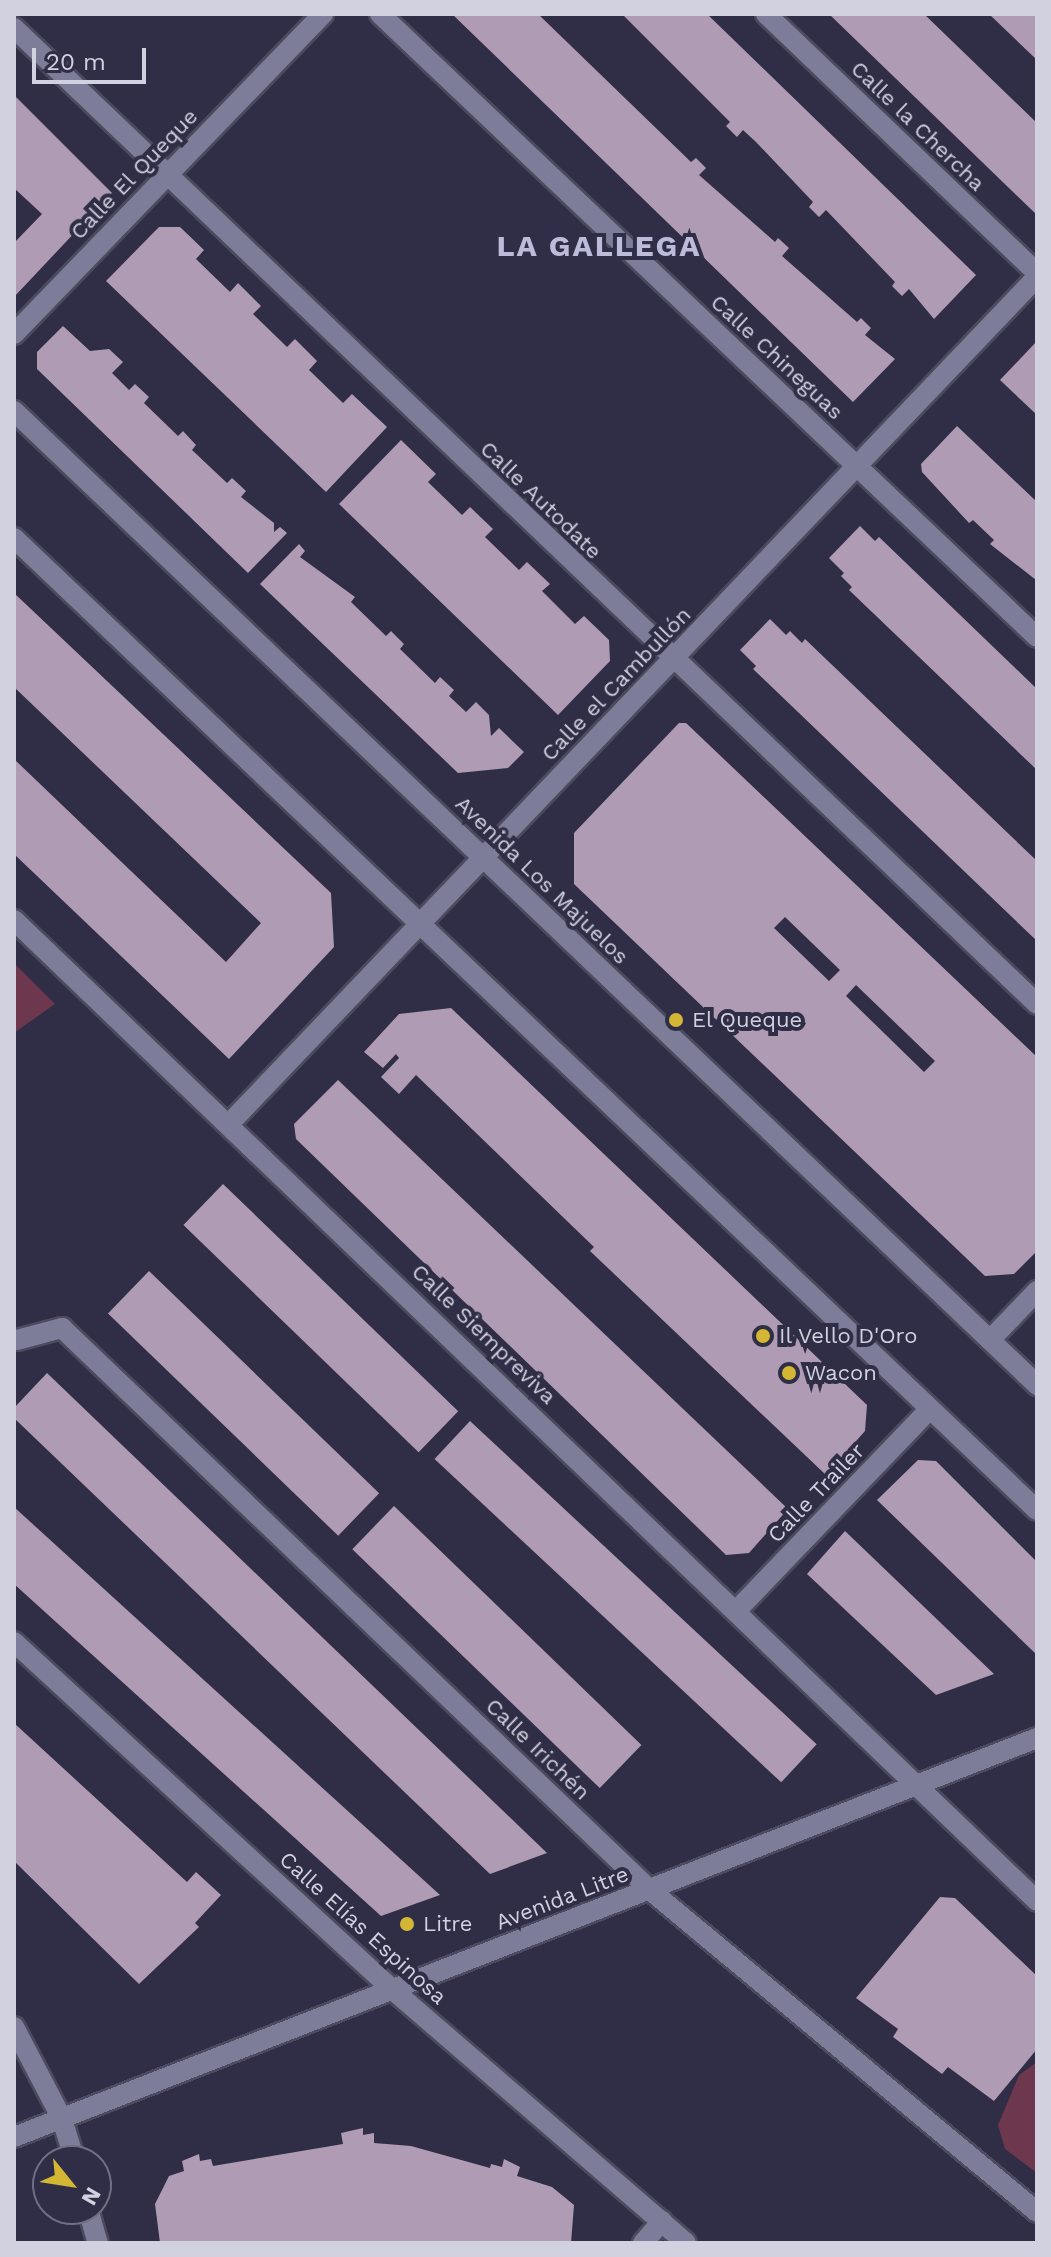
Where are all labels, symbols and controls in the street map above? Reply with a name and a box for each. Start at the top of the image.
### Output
scale bar [36,32,150,82]
text: 20 m [46,48,106,76]
street label: Calle la Chercha [845,55,991,197]
street label: Calle El Queque [65,103,203,245]
district label: LA GALLEGA [496,228,702,264]
street label: Calle Chineguas [705,289,849,425]
street label: Calle Autodate [475,435,607,565]
street label: Calle el Cambullón [536,601,696,767]
street label: Avenida Los Majuelos [450,790,634,970]
place label: El Queque [692,1007,803,1033]
marker: El Queque [667,1011,685,1029]
street label: Calle Siempreviva [406,1258,562,1410]
place label: Il Vello D'Oro [779,1323,919,1349]
marker: Il Vello D'Oro [754,1327,772,1345]
place label: Wacon [805,1360,877,1386]
marker: Wacon [780,1364,798,1382]
street label: Calle Trailer [762,1438,870,1548]
street label: Calle Irichén [480,1693,596,1805]
street label: Calle Elías Espinosa [274,1846,452,2010]
street label: Avenida Litre [492,1860,632,1936]
place label: Litre [423,1911,473,1937]
marker: Litre [398,1915,416,1933]
north arrow [32,2145,112,2225]
text: N [77,2183,106,2210]

